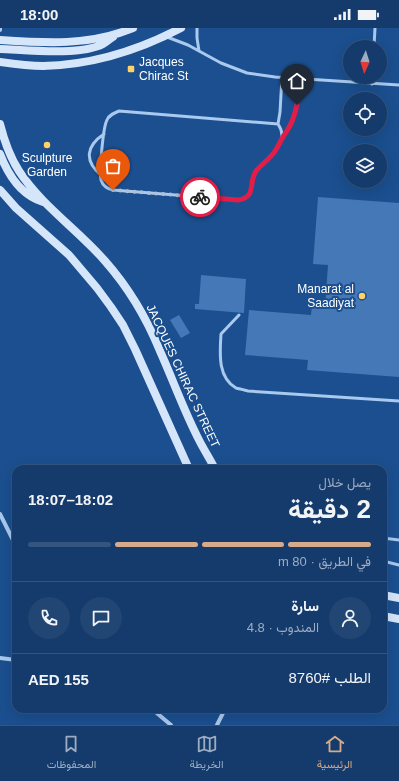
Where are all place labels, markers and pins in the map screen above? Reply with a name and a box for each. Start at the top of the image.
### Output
place label: Jacques Chirac St [139,55,189,83]
marker: Jacques Chirac St [126,64,136,74]
pin [280,64,314,105]
marker: Sculpture Garden [42,140,52,150]
pin [96,149,130,190]
place label: Sculpture Garden [22,151,73,179]
place label: Manarat al Saadiyat [297,282,355,310]
marker: Manarat al Saadiyat [357,291,367,301]

